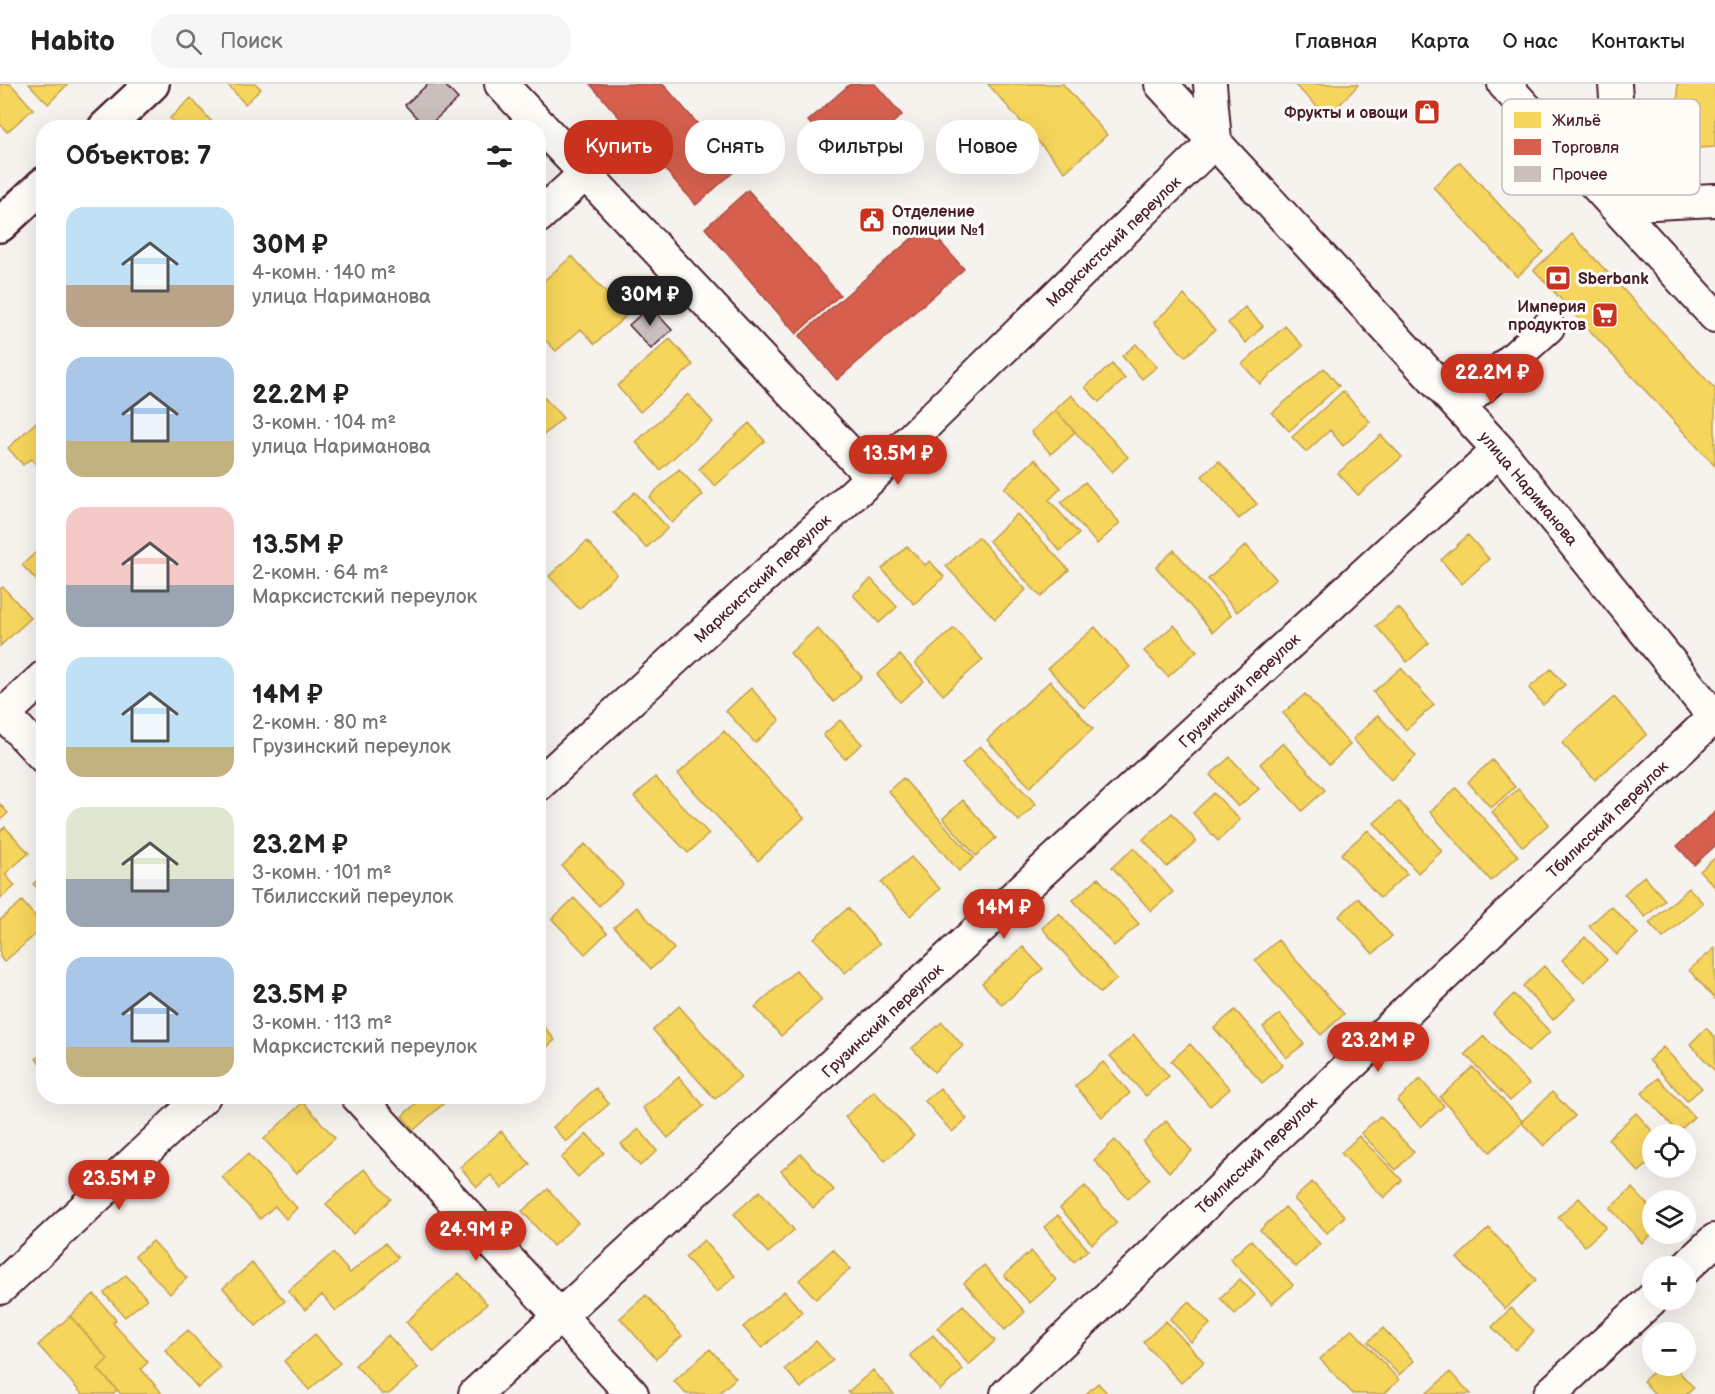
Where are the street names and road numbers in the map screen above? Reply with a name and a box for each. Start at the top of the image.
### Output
street label: Марксистский переулок [1043,172,1186,311]
street label: улица Нариманова [1475,428,1581,550]
street label: Марксистский переулок [691,510,836,647]
street label: Грузинский переулок [1175,630,1305,752]
street label: Тбилисский переулок [1544,757,1673,883]
street label: Грузинский переулок [818,960,948,1082]
street label: Тбилисский переулок [1193,1093,1322,1219]

